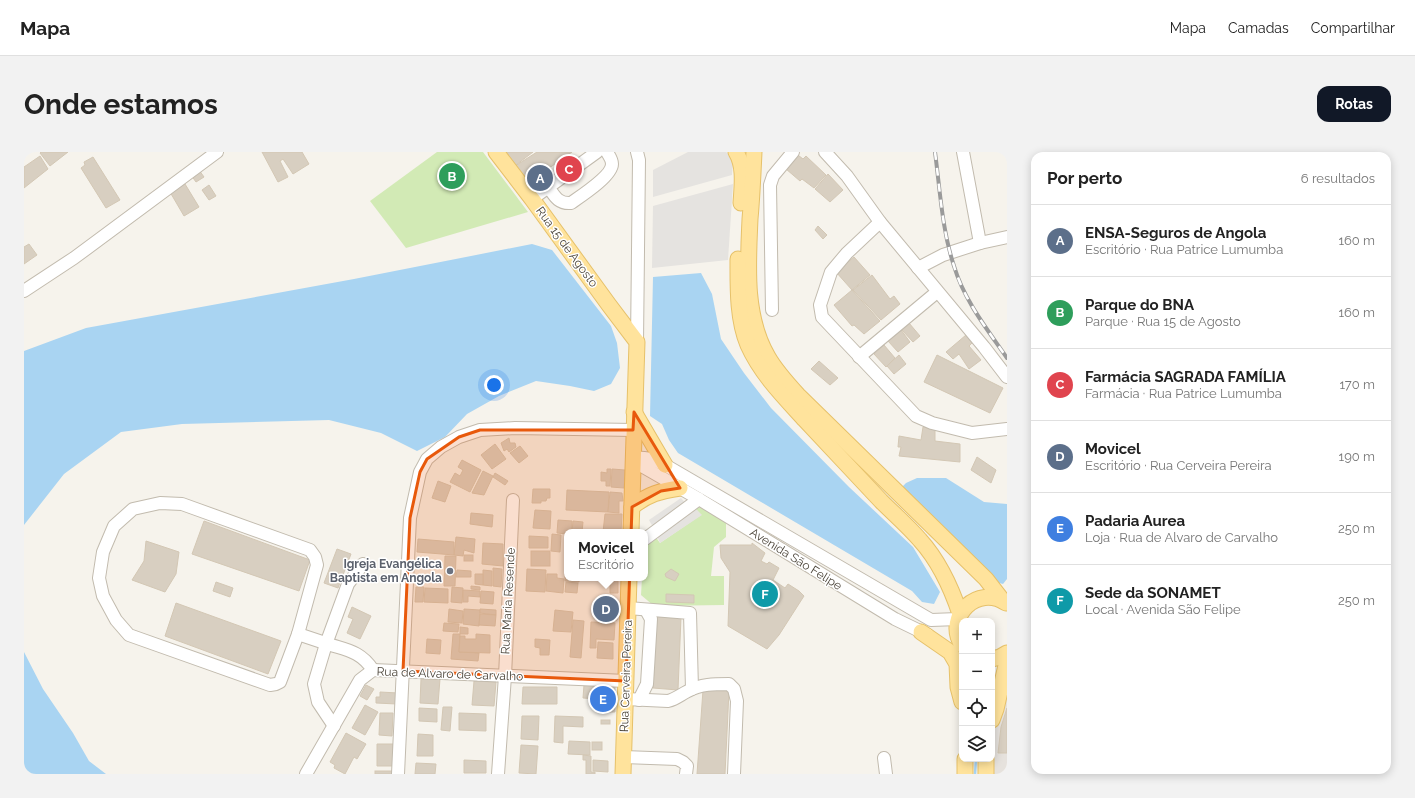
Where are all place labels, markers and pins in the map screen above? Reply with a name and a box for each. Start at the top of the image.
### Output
pin: C [556,154,582,184]
pin: B [439,161,465,191]
pin: A [527,163,553,193]
place label: Igreja Evangélica Baptista em Angola [330,557,442,585]
marker: Igreja Evangélica Baptista em Angola [445,566,455,576]
pin: F [752,579,778,609]
pin: D [593,594,619,624]
pin: E [590,684,616,714]

